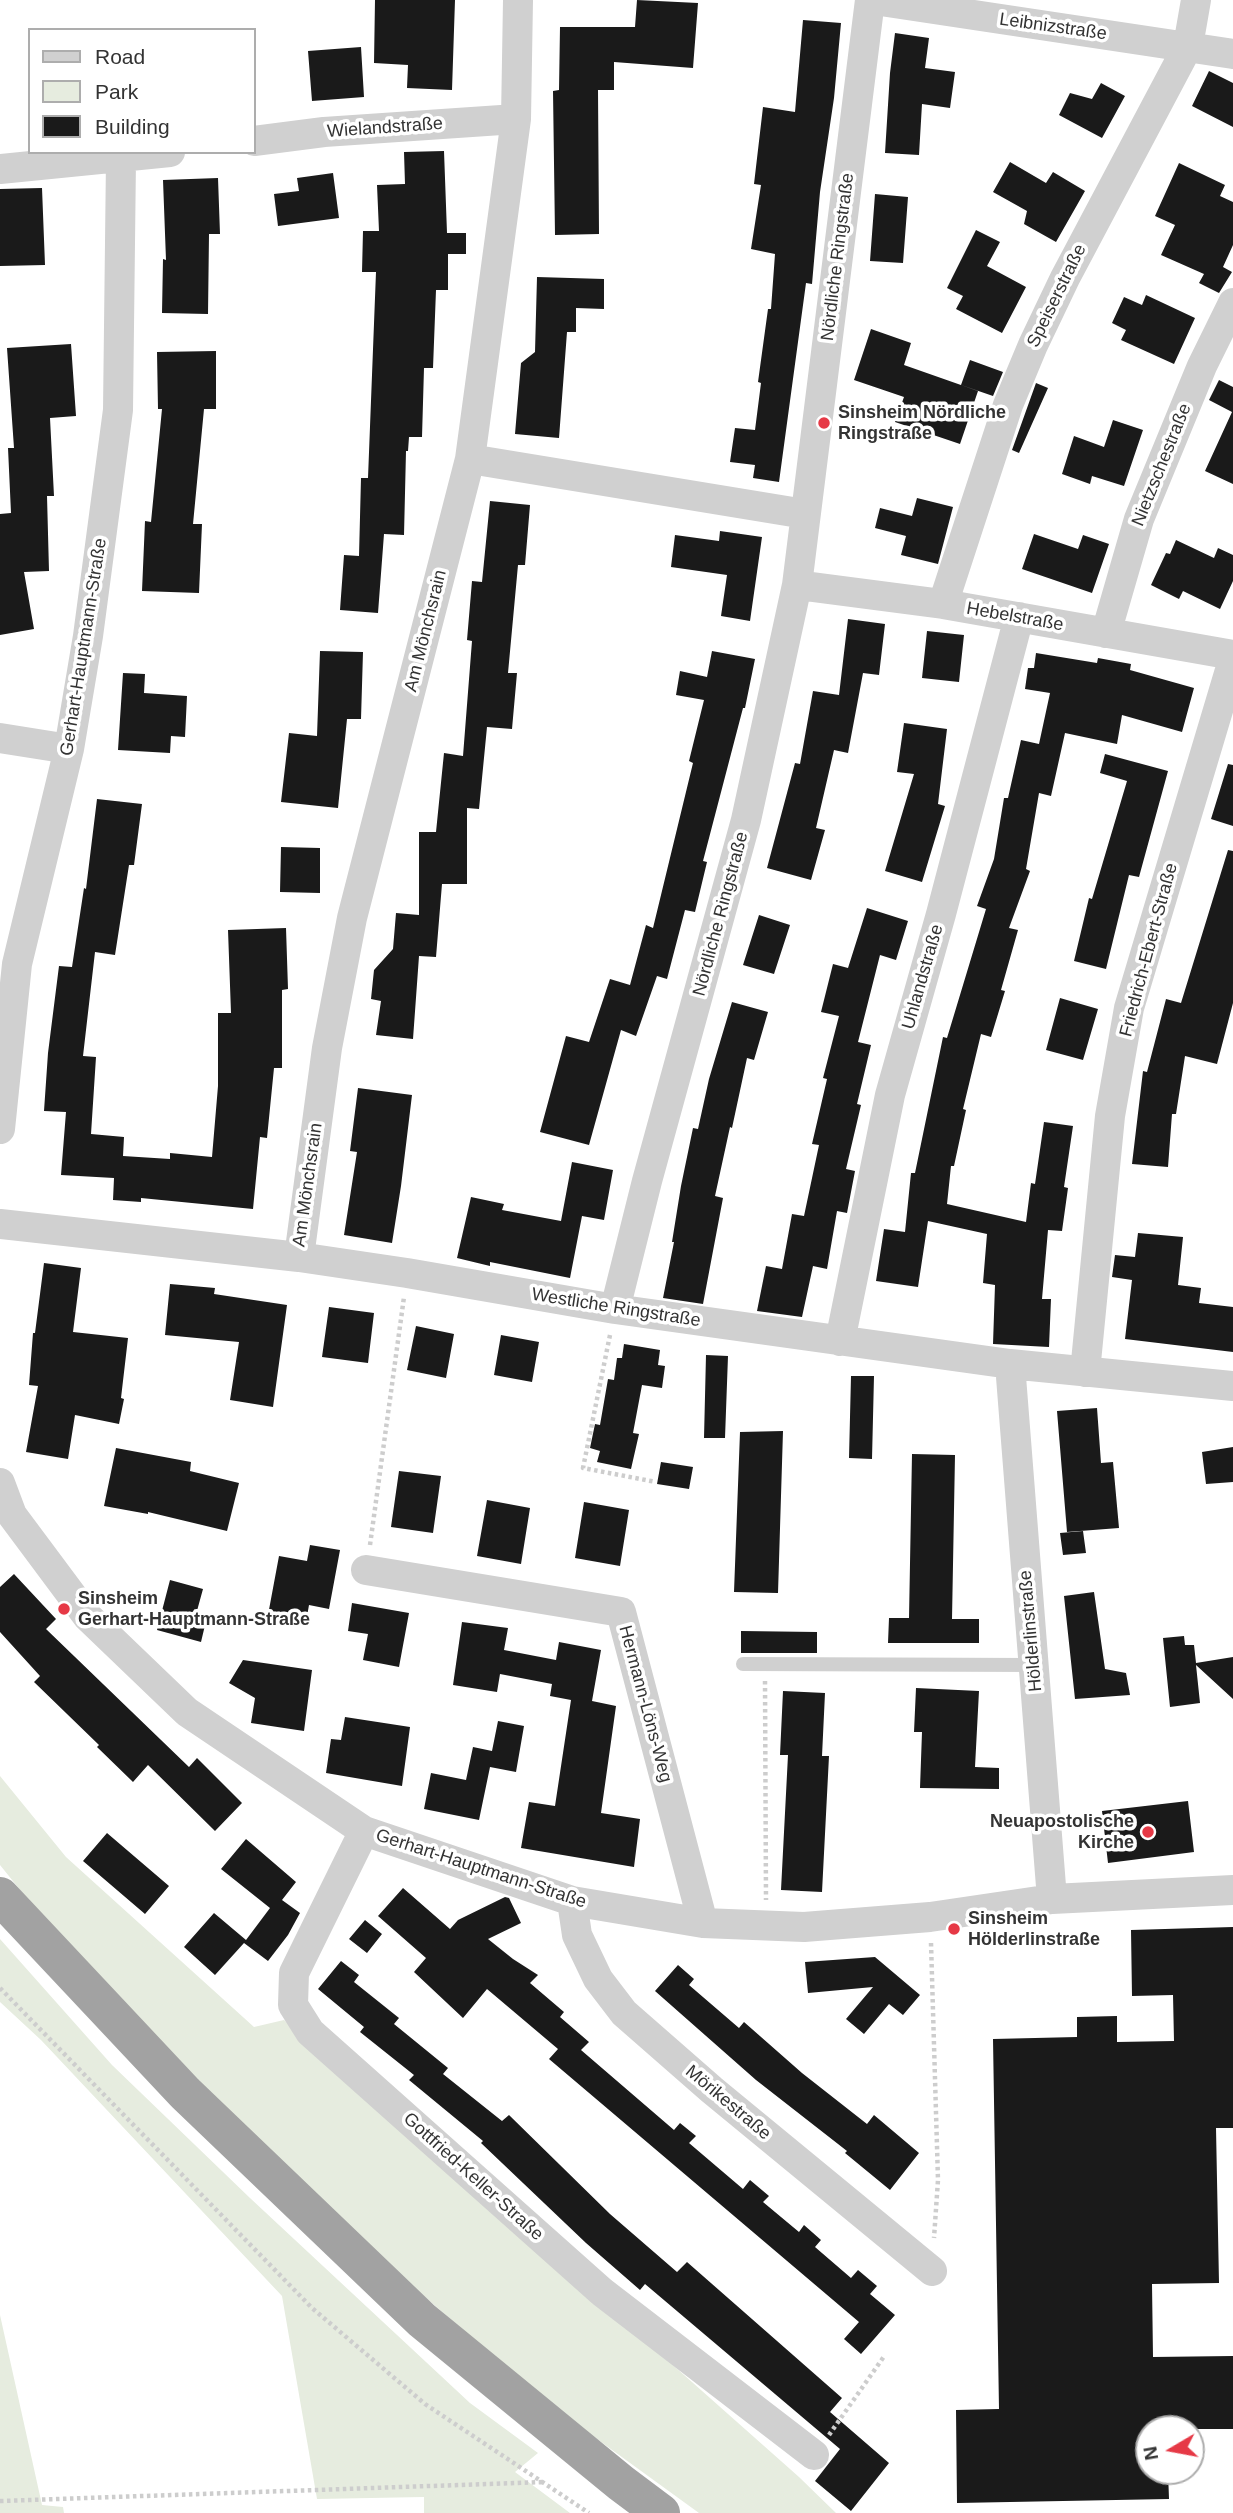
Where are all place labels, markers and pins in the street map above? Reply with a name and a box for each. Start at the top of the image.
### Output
place label: Sinsheim Nördliche Ringstraße [838,402,1006,444]
marker: Sinsheim Nördliche Ringstraße [816,415,832,431]
place label: Sinsheim Gerhart-Hauptmann-Straße [78,1588,310,1630]
marker: Sinsheim Gerhart-Hauptmann-Straße [56,1601,72,1617]
place label: Neuapostolische Kirche [990,1811,1134,1854]
marker: Neuapostolische Kirche [1140,1824,1156,1840]
place label: Sinsheim Hölderlinstraße [968,1908,1100,1951]
marker: Sinsheim Hölderlinstraße [946,1921,962,1937]

